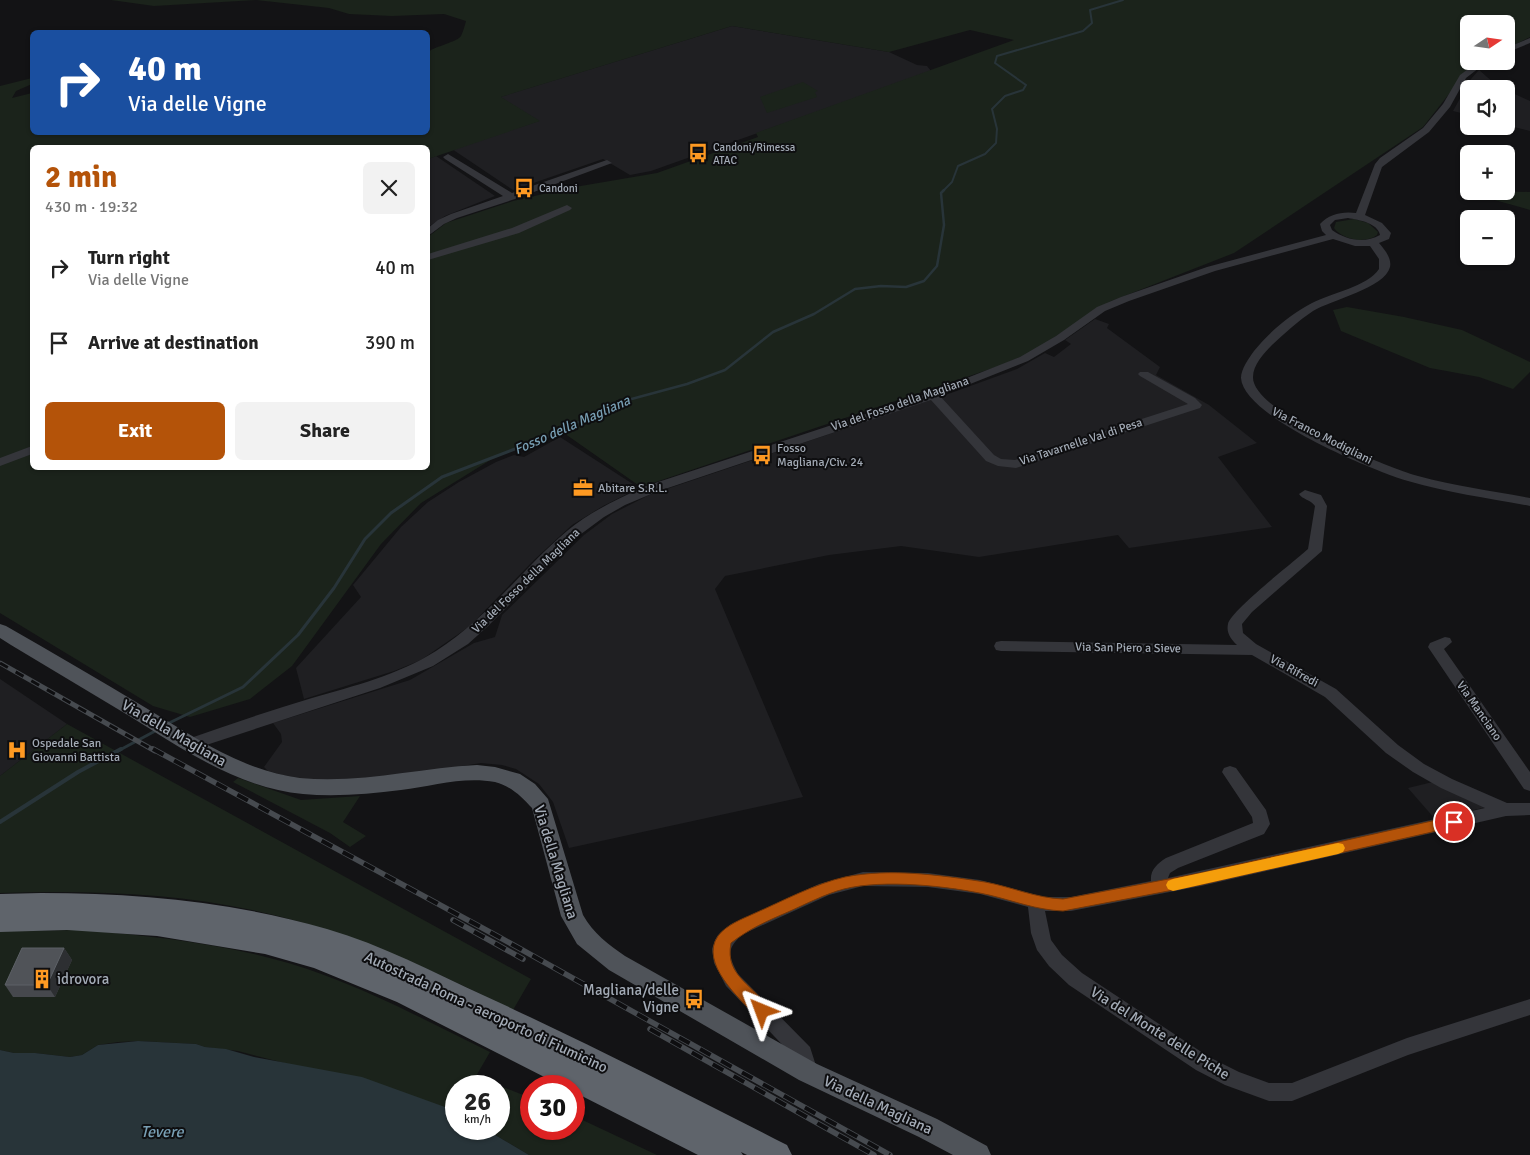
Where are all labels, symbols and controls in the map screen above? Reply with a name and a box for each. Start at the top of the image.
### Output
north arrow [1460,15,1515,70]
map controls [1460,15,1515,265]
text: 40 m [128,47,202,90]
icon: right [45,50,110,115]
button: sound [1460,80,1515,135]
text: Via delle Vigne [128,90,267,117]
place label: Candoni/Rimessa ATAC [713,141,796,167]
bus stop icon: Candoni/Rimessa ATAC [687,142,709,164]
button: + [1460,145,1515,200]
text: 2 min [45,159,117,196]
button: close [363,162,415,214]
bus stop icon: Candoni [513,177,535,199]
place label: Candoni [539,182,578,195]
text: 430 m · 19:32 [45,197,138,217]
button: − [1460,210,1515,265]
text: Turn right [88,246,170,270]
icon: right [45,254,73,282]
text: 40 m [375,256,415,280]
text: Via delle Vigne [88,270,189,290]
icon: arrive [45,329,73,357]
text: Arrive at destination [88,331,259,355]
text: 390 m [365,331,415,355]
street label: Via del Fosso della Magliana [829,373,971,435]
water label: Fosso della Magliana [511,391,633,458]
button: Exit [45,402,225,460]
button: Share [235,402,415,460]
street label: Via Franco Modigliani [1269,404,1375,468]
street label: Via Tavarnelle Val di Pesa [1018,415,1144,469]
place label: Fosso Magliana/Civ. 24 [777,441,864,470]
bus stop icon: Fosso Magliana/Civ. 24 [751,444,773,466]
office icon: Abitare S.R.L. [572,477,594,499]
place label: Abitare S.R.L. [598,481,667,496]
street label: Via del Fosso della Magliana [469,525,583,637]
street label: Via San Piero a Sieve [1075,640,1181,656]
street label: Via Rifredi [1267,652,1321,690]
street label: Via Manciano [1453,678,1505,744]
street label: Via della Magliana [118,696,230,770]
place label: Ospedale San Giovanni Battista [32,736,120,765]
hospital icon: Ospedale San Giovanni Battista [6,739,28,761]
pin [1433,801,1475,843]
street label: Via della Magliana [530,803,582,921]
icon: arrive [1440,808,1468,836]
street label: Autostrada Roma - aeroporto di Fiumicino [362,948,611,1077]
building icon: idrovora [31,968,53,990]
place label: idrovora [57,970,109,988]
place label: Magliana/delle Vigne [583,981,679,1016]
street label: Via del Monte delle Piche [1087,983,1233,1083]
position arrow [735,984,787,1036]
bus stop icon: Magliana/delle Vigne [683,988,705,1010]
street label: Via della Magliana [821,1072,935,1138]
speed limit sign: 30 [520,1075,585,1140]
text: 26 [464,1086,491,1117]
text: km/h [464,1112,491,1127]
water label: Tevere [140,1122,185,1142]

